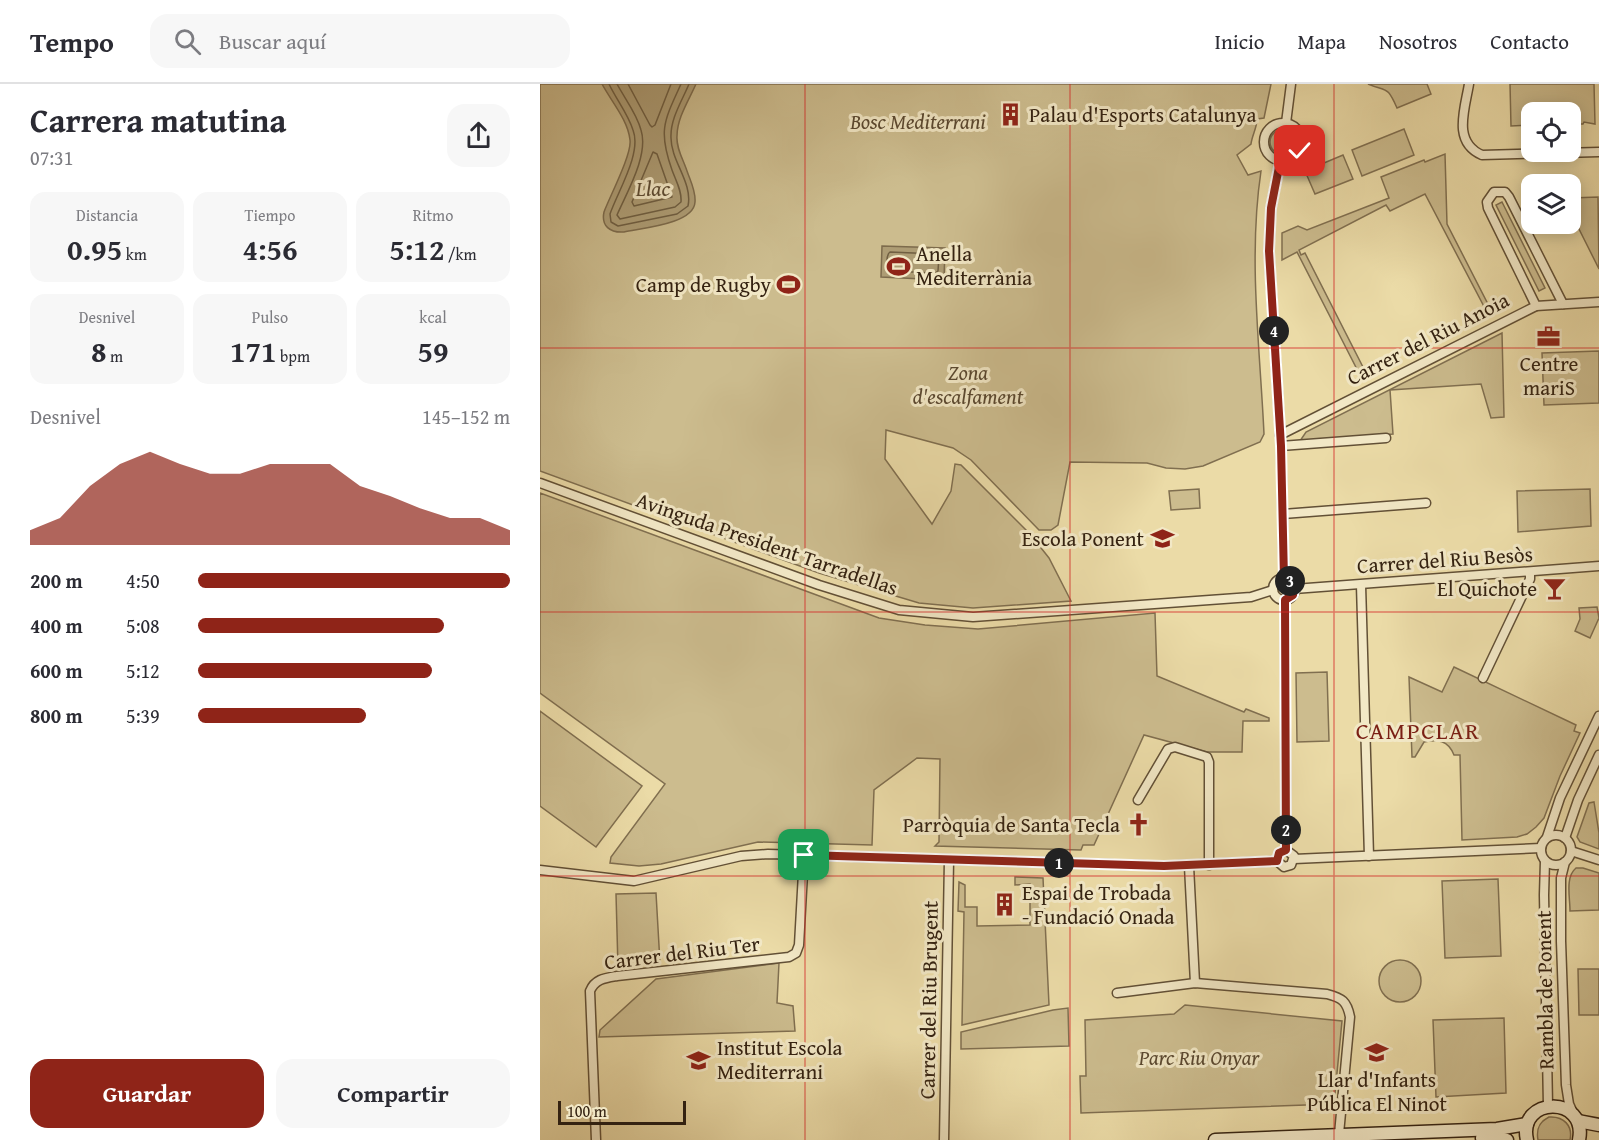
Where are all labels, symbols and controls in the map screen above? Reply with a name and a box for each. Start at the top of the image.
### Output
search box [150,14,570,68]
text: Tempo [30,21,114,62]
icon: search [171,25,204,58]
text: Buscar aquí [219,25,326,57]
text: Inicio [1215,26,1265,57]
text: Mapa [1298,26,1346,57]
text: Nosotros [1379,26,1457,57]
text: Contacto [1490,26,1569,57]
text: Carrera matutina [30,96,286,144]
place label: Palau d'Esports Catalunya [1029,99,1257,130]
building icon: Palau d'Esports Catalunya [998,102,1024,128]
map controls [1521,102,1581,234]
button: locate [1521,102,1581,162]
button: share [447,104,510,167]
park label: Bosc Mediterrani [849,106,986,137]
pin [1274,125,1325,176]
icon: check [1283,134,1316,167]
text: 07:31 [30,143,73,172]
water label: Llac [635,172,671,204]
button: layers [1521,174,1581,234]
text: Distancia [76,203,138,227]
text: Tiempo [245,203,295,227]
text: Ritmo [413,203,453,227]
text: 0.95 [67,227,122,271]
text: 4:56 [242,227,298,271]
text: 5:12 [389,227,444,271]
place label: Anella Mediterrània [916,238,1032,293]
text: km [122,242,147,266]
text: /km [444,242,477,266]
sports icon: Anella Mediterrània [885,253,911,279]
place label: Camp de Rugby [636,269,772,300]
sports icon: Camp de Rugby [776,272,802,298]
street label: Carrer del Riu Anoia [1341,284,1514,393]
text: Desnivel [79,305,135,329]
text: Pulso [252,305,288,329]
text: kcal [419,305,447,329]
pin: 4 [1259,316,1289,346]
text: 4 [1270,319,1278,343]
office icon: Centre mariS [1536,323,1562,349]
text: 8 [91,329,106,373]
text: 171 [230,329,277,373]
text: 59 [417,329,449,373]
text: m [106,344,123,368]
text: bpm [277,344,310,368]
place label: Centre mariS [1520,348,1578,403]
park label: Zona d'escalfament [913,357,1024,412]
text: Desnivel [30,402,101,431]
text: 145–152 m [422,402,510,431]
street label: Avinguda President Tarradellas [632,484,902,603]
place label: Escola Ponent [1022,523,1145,554]
school or university icon: Escola Ponent [1149,526,1175,552]
street label: Carrer del Riu Besòs [1356,538,1534,581]
text: 200 m [30,566,83,595]
text: 4:50 [126,566,160,595]
pin: 3 [1275,566,1305,596]
text: 3 [1286,569,1294,593]
place label: El Quichote [1437,573,1537,604]
bar icon: El Quichote [1542,576,1568,602]
text: 400 m [30,611,83,640]
text: 5:08 [126,611,160,640]
text: 600 m [30,656,83,685]
text: 5:12 [126,656,160,685]
text: 800 m [30,701,83,730]
text: 5:39 [126,701,160,730]
district label: CAMPCLAR [1356,713,1480,748]
place label: Parròquia de Santa Tecla [903,809,1120,840]
church icon: Parròquia de Santa Tecla [1125,812,1151,838]
pin: 2 [1271,815,1301,845]
text: 2 [1282,818,1290,842]
pin [778,829,829,880]
icon: arrive [787,838,820,871]
pin: 1 [1044,848,1074,878]
text: 1 [1055,851,1063,875]
place label: Espai de Trobada - Fundació Onada [1022,877,1175,932]
building icon: Espai de Trobada - Fundació Onada [991,892,1017,918]
street label: Carrer del Riu Brugent [911,900,946,1099]
street label: Rambla de Ponent [1528,910,1561,1070]
street label: Carrer del Riu Ter [602,928,762,977]
place label: Institut Escola Mediterrani [717,1032,843,1087]
school or university icon: Llar d'Infants Pública El Ninot [1364,1039,1390,1065]
park label: Parc Riu Onyar [1138,1042,1260,1073]
school or university icon: Institut Escola Mediterrani [686,1047,712,1073]
button: Guardar [30,1059,264,1128]
button: Compartir [276,1059,510,1128]
place label: Llar d'Infants Pública El Ninot [1307,1064,1448,1119]
scale bar [558,1098,686,1126]
text: 100 m [567,1099,607,1123]

